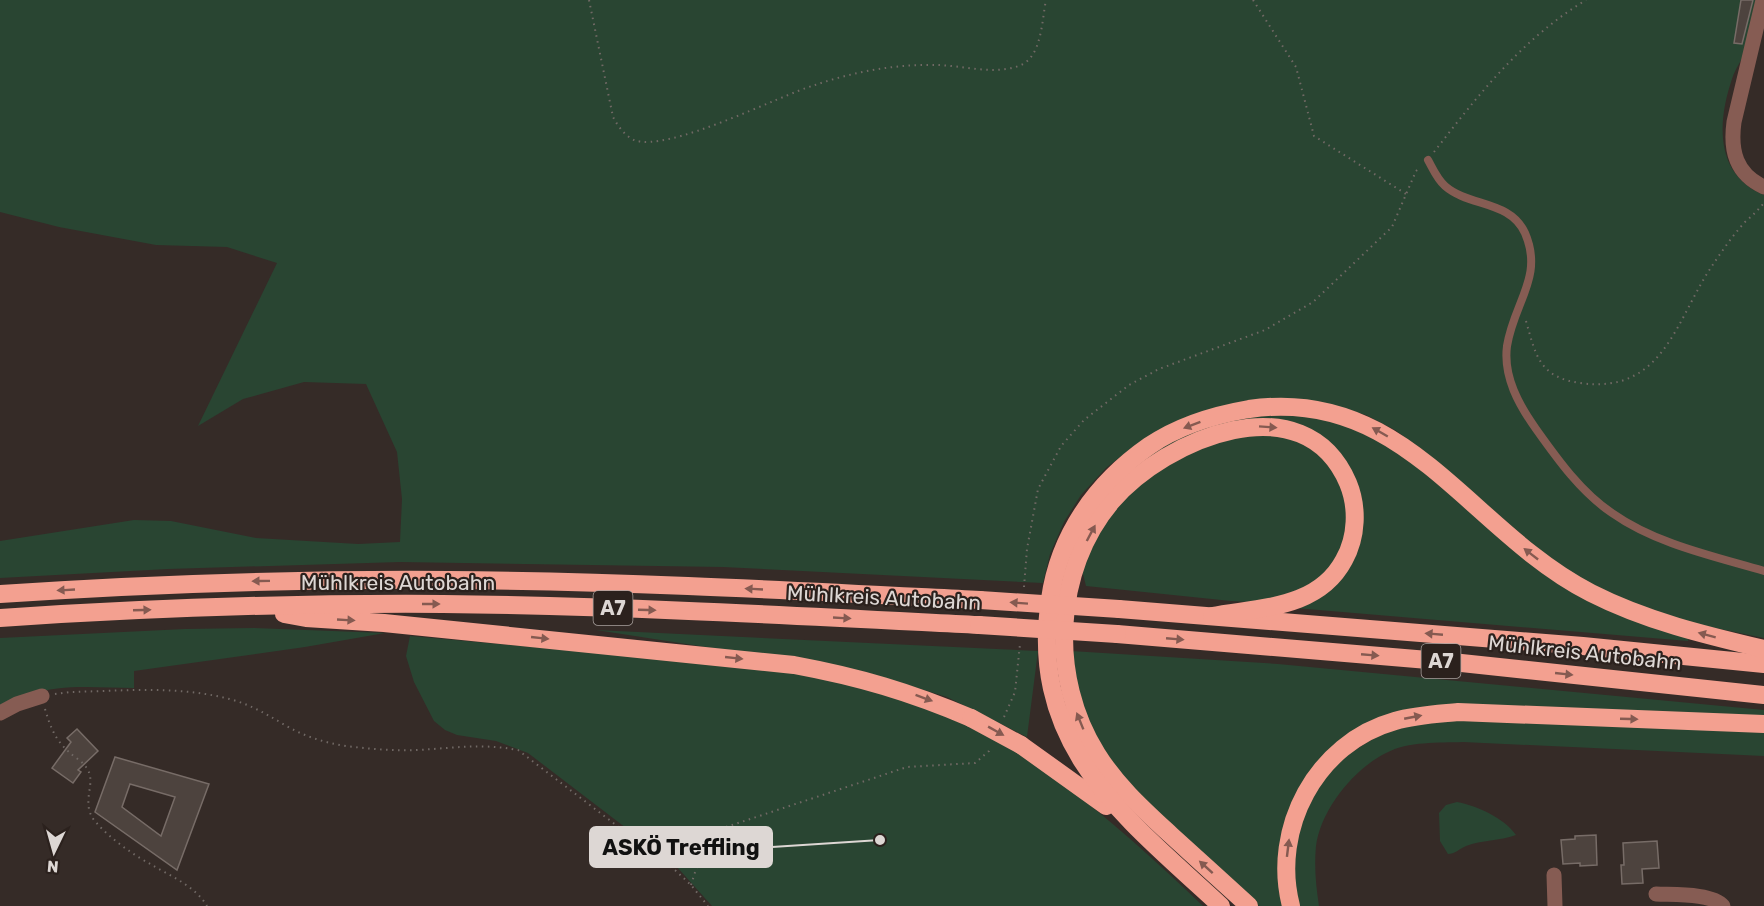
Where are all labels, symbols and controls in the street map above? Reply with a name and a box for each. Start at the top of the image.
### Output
one-way arrow [1183,420,1201,430]
one-way arrow [1259,422,1278,432]
one-way arrow [1372,427,1389,437]
one-way arrow [1086,524,1096,541]
one-way arrow [1524,549,1539,561]
street label: Mühlkreis Autobahn [301,570,495,595]
one-way arrow [252,577,271,586]
street label: Mühlkreis Autobahn [786,580,982,615]
one-way arrow [744,584,763,593]
one-way arrow [57,585,76,594]
road number: A7 [594,591,632,625]
one-way arrow [1010,598,1029,607]
one-way arrow [422,599,441,609]
one-way arrow [637,605,656,614]
one-way arrow [133,606,152,615]
one-way arrow [832,614,851,623]
one-way arrow [336,616,355,625]
one-way arrow [1425,629,1444,639]
street label: Mühlkreis Autobahn [1487,630,1683,675]
one-way arrow [1698,630,1716,640]
one-way arrow [531,633,550,643]
one-way arrow [1166,634,1185,644]
road number: A7 [1422,644,1460,678]
one-way arrow [1360,650,1379,660]
one-way arrow [725,653,744,663]
one-way arrow [1554,669,1573,679]
one-way arrow [915,694,933,704]
one-way arrow [1075,711,1085,729]
one-way arrow [1404,712,1423,721]
one-way arrow [1619,714,1638,723]
one-way arrow [988,726,1005,736]
north arrow [24,822,84,882]
callout: ASKÖ Treffling [590,827,772,867]
text: ASKÖ Treffling [602,834,760,861]
one-way arrow [1283,839,1292,858]
text: N [46,856,59,876]
one-way arrow [1199,860,1213,874]

